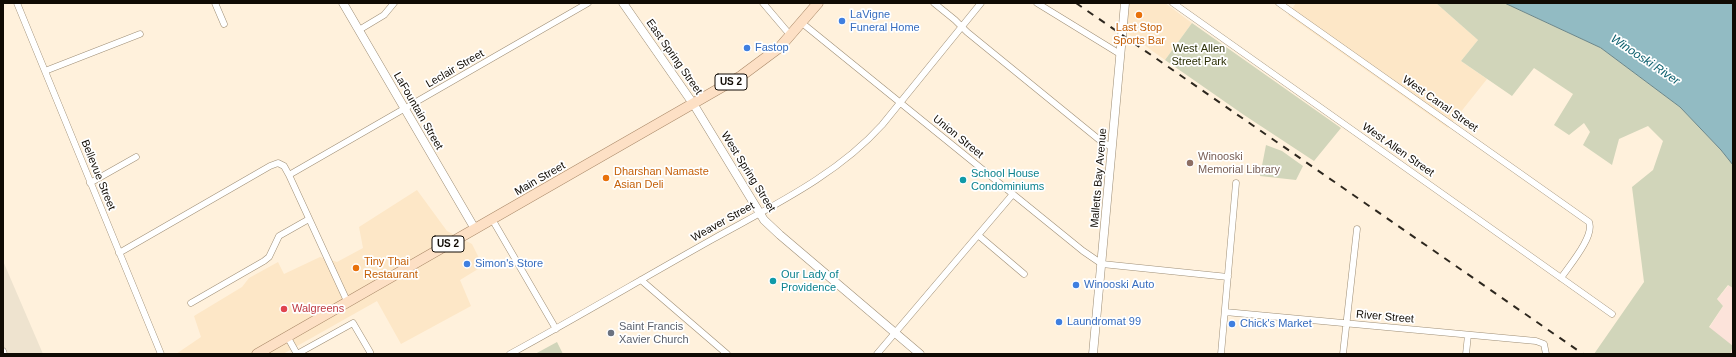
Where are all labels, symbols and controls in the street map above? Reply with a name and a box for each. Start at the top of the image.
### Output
place label: LaVigne Funeral Home [850,8,920,34]
marker: Last Stop Sports Bar [1134,10,1144,20]
marker: LaVigne Funeral Home [837,16,847,26]
street label: East Spring Street [643,17,705,97]
place label: Last Stop Sports Bar [1113,21,1165,47]
water label: Winooski River [1608,32,1682,88]
place label: Fastop [755,41,789,55]
park label: West Allen Street Park [1171,42,1227,68]
marker: Fastop [742,43,752,53]
street label: Leclair Street [424,47,486,91]
street label: LaFountain Street [390,70,446,152]
street label: West Canal Street [1400,73,1480,135]
road number: US 2 [715,74,747,90]
street label: Union Street [930,113,986,161]
street label: West Allen Street [1359,120,1437,180]
street label: Malletts Bay Avenue [1088,128,1110,228]
street label: West Spring Street [718,129,778,215]
street label: Bellevue Street [78,138,118,212]
place label: Winooski Memorial Library [1198,150,1280,176]
marker: Winooski Memorial Library [1185,158,1195,168]
street label: Main Street [512,159,568,199]
place label: Dharshan Namaste Asian Deli [614,165,709,191]
place label: School House Condominiums [971,167,1044,193]
marker: Dharshan Namaste Asian Deli [601,173,611,183]
marker: School House Condominiums [958,175,968,185]
street label: Weaver Street [689,199,757,245]
road number: US 2 [432,236,464,252]
place label: Tiny Thai Restaurant [364,255,418,281]
place label: Simon's Store [475,257,543,271]
marker: Simon's Store [462,259,472,269]
marker: Tiny Thai Restaurant [351,263,361,273]
place label: Our Lady of Providence [781,268,838,294]
marker: Our Lady of Providence [768,276,778,286]
place label: Winooski Auto [1084,278,1154,292]
marker: Winooski Auto [1071,280,1081,290]
place label: Walgreens [292,302,344,316]
marker: Walgreens [279,304,289,314]
street label: River Street [1355,308,1415,326]
place label: Laundromat 99 [1067,315,1141,329]
marker: Laundromat 99 [1054,317,1064,327]
place label: Chick's Market [1240,317,1312,331]
marker: Chick's Market [1227,319,1237,329]
place label: Saint Francis Xavier Church [619,320,689,346]
marker: Saint Francis Xavier Church [606,328,616,338]

